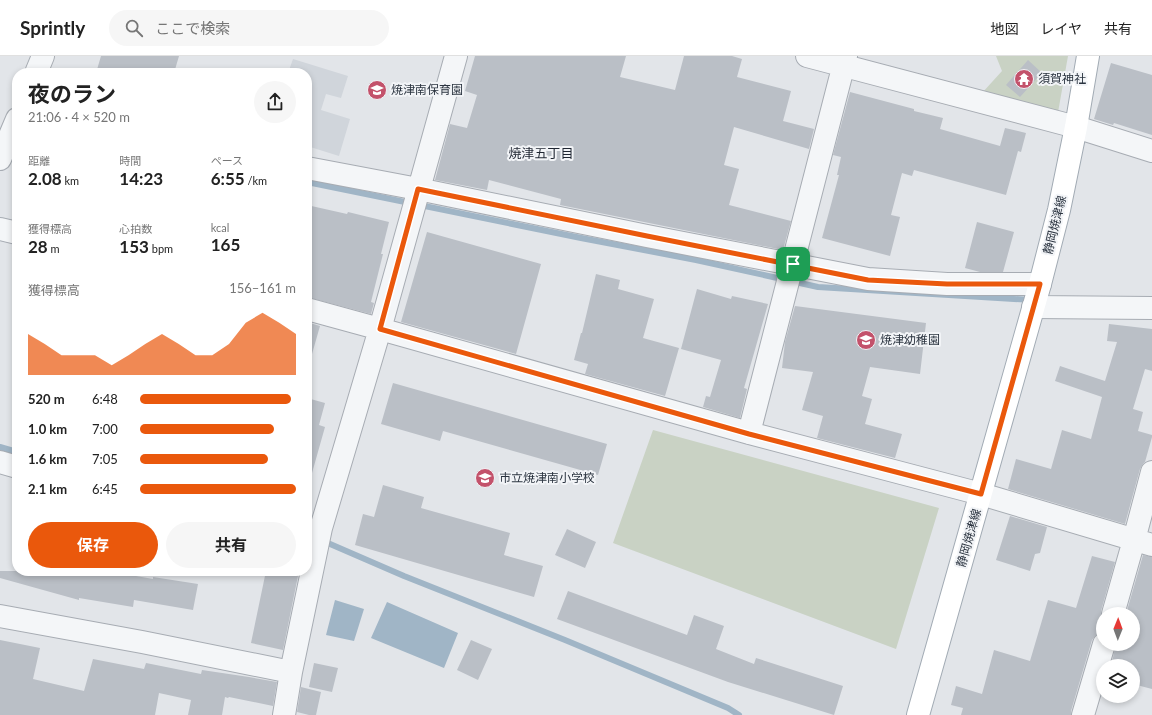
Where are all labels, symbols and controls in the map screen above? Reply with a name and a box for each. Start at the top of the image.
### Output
search box [109,10,389,46]
text: Sprintly [20,16,85,39]
icon: search [123,17,145,39]
text: ここで検索 [155,19,230,37]
text: 地図 [990,20,1018,37]
text: レイヤ [1040,20,1082,37]
text: 共有 [1104,20,1132,37]
temple icon: 須賀神社 [1013,68,1035,90]
place label: 須賀神社 [1038,71,1086,86]
school or university icon: 焼津南保育園 [366,79,388,101]
text: 夜のラン [28,80,116,107]
button: share [254,81,296,123]
place label: 焼津南保育園 [391,82,463,97]
text: 21:06 · 4 × 520 m [28,109,130,125]
district label: 焼津五丁目 [508,145,574,161]
text: 距離 [28,154,50,167]
text: 時間 [119,154,141,167]
text: ペース [211,154,243,167]
text: 2.08 [28,168,62,189]
text: 14:23 [119,168,163,189]
text: 6:55 [211,168,245,189]
text: km [62,174,79,187]
text: /km [245,174,267,187]
street label: 静岡焼津線 [1040,194,1069,256]
text: kcal [211,221,229,234]
text: 獲得標高 [28,222,72,235]
text: 心拍数 [119,222,152,235]
text: 165 [211,234,240,255]
text: 28 [28,236,48,257]
text: 153 [119,236,149,257]
text: m [48,242,60,255]
text: bpm [149,242,173,255]
pin [776,247,810,281]
icon: arrive [782,253,804,275]
text: 156–161 m [229,280,296,296]
text: 獲得標高 [28,282,80,298]
school or university icon: 焼津幼稚園 [855,329,877,351]
place label: 焼津幼稚園 [880,332,940,347]
text: 520 m [28,391,65,407]
text: 6:48 [92,391,118,407]
text: 1.0 km [28,421,67,437]
text: 7:00 [92,421,118,437]
text: 1.6 km [28,451,67,467]
text: 7:05 [92,451,118,467]
school or university icon: 市立焼津南小学校 [474,467,496,489]
place label: 市立焼津南小学校 [499,470,595,485]
text: 2.1 km [28,481,67,497]
text: 6:45 [92,481,118,497]
street label: 静岡焼津線 [953,507,984,569]
button: 保存 [28,522,158,568]
button: 共有 [166,522,296,568]
north arrow [1096,607,1140,651]
map controls [1096,607,1140,703]
button: layers [1096,659,1140,703]

